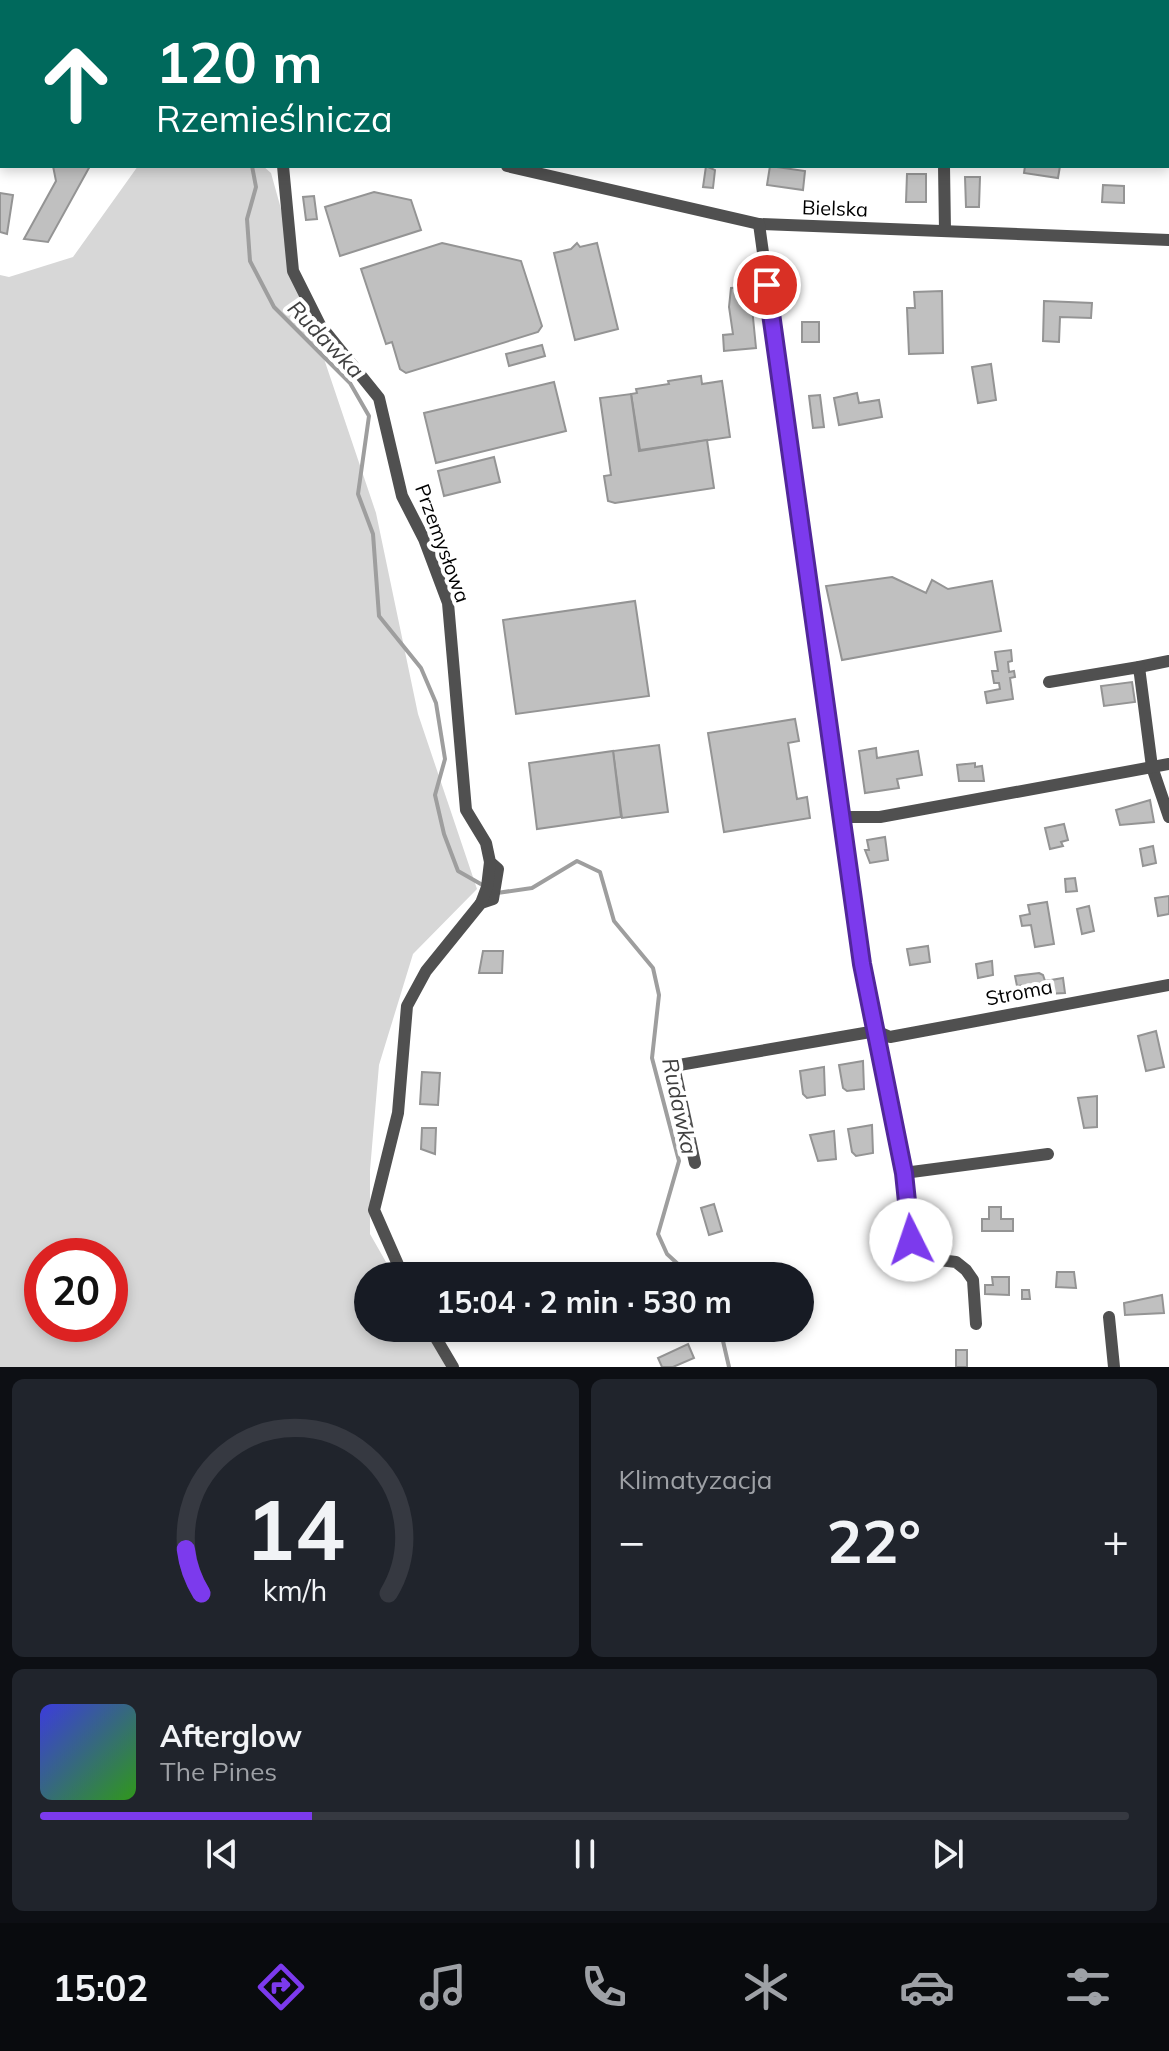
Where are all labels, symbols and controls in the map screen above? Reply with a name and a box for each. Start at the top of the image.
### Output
text: 120 m [156,27,323,97]
icon: ahead [24,32,128,136]
text: Rzemieślnicza [156,96,393,141]
street label: Bielska [802,194,868,222]
pin [733,251,801,319]
icon: arrive [745,263,789,307]
water label: Rudawka [282,294,370,384]
street label: Przemysłowa [410,480,476,606]
street label: Stroma [983,973,1055,1011]
water label: Rudawka [656,1055,704,1157]
position arrow [869,1198,953,1282]
speed limit sign: 20 [24,1238,128,1342]
text: 15:04 · 2 min · 530 m [436,1283,732,1321]
text: Klimatyzacja [619,1463,772,1496]
text: 14 [245,1476,345,1581]
text: 22° [826,1503,921,1578]
text: − [619,1513,645,1568]
text: + [1103,1513,1129,1568]
text: km/h [263,1572,328,1608]
text: Afterglow [160,1717,302,1755]
text: The Pines [160,1755,277,1788]
icon: previous [200,1832,244,1876]
icon: pause [563,1832,607,1876]
icon: next [926,1832,970,1876]
icon: directions [253,1959,309,2015]
icon: music [415,1959,471,2015]
icon: phone [576,1959,632,2015]
icon: climate [738,1959,794,2015]
icon: car [899,1959,955,2015]
icon: filters [1060,1959,1116,2015]
text: 15:02 [53,1965,148,2010]

